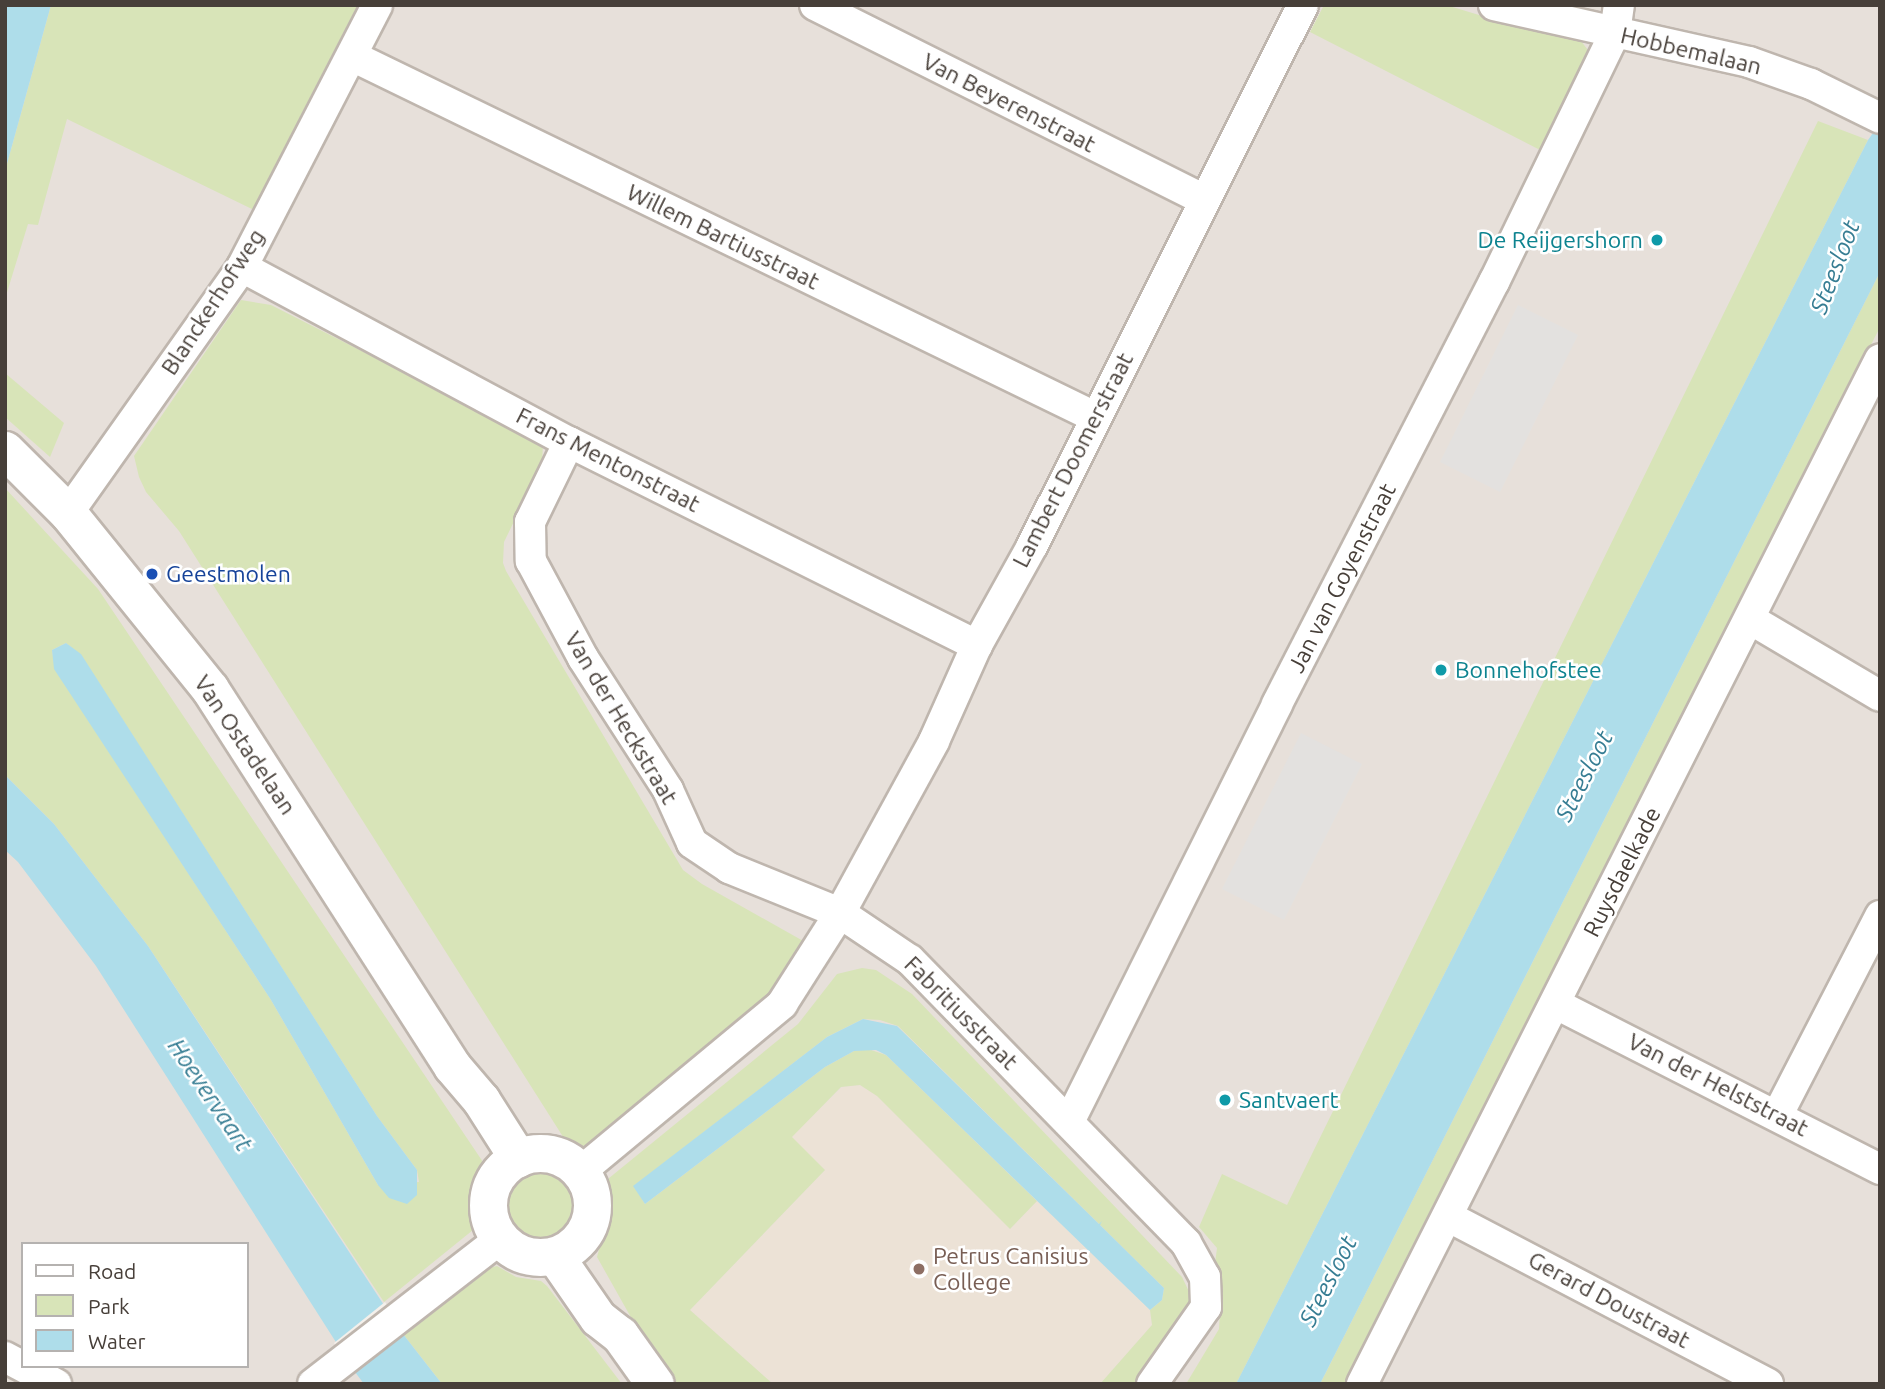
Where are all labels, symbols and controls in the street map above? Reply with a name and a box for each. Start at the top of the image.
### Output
street label: Hobbemalaan [1618,21,1764,81]
street label: Van Beyerenstraat [918,47,1100,159]
street label: Willem Bartiusstraat [622,178,824,296]
water label: Steesloot [1804,216,1866,318]
street label: Blanckerhofweg [156,224,270,380]
place label: De Reijgershorn [1478,226,1643,254]
marker: De Reijgershorn [1649,232,1665,248]
street label: Lambert Doomerstraat [1007,348,1139,572]
street label: Frans Mentonstraat [512,402,704,518]
street label: Jan van Goyenstraat [1282,479,1402,677]
place label: Geestmolen [166,560,291,588]
marker: Geestmolen [144,566,160,582]
street label: Van der Heckstraat [559,627,683,809]
place label: Bonnehofstee [1455,656,1602,684]
marker: Bonnehofstee [1433,662,1449,678]
street label: Van Ostadelaan [188,670,302,820]
water label: Steesloot [1549,726,1619,826]
street label: Ruysdaelkade [1577,802,1667,942]
street label: Fabritiusstraat [899,951,1023,1075]
street label: Van der Helststraat [1623,1028,1813,1142]
water label: Hoevervaart [162,1033,258,1157]
place label: Santvaert [1239,1086,1339,1114]
marker: Santvaert [1217,1092,1233,1108]
water label: Steesloot [1293,1231,1363,1331]
legend [21,1242,248,1368]
place label: Petrus Canisius College [933,1242,1088,1296]
street label: Gerard Doustraat [1523,1246,1695,1354]
text: Road [88,1259,136,1283]
marker: Petrus Canisius College [911,1261,927,1277]
text: Park [88,1294,130,1318]
text: Water [88,1329,146,1353]

